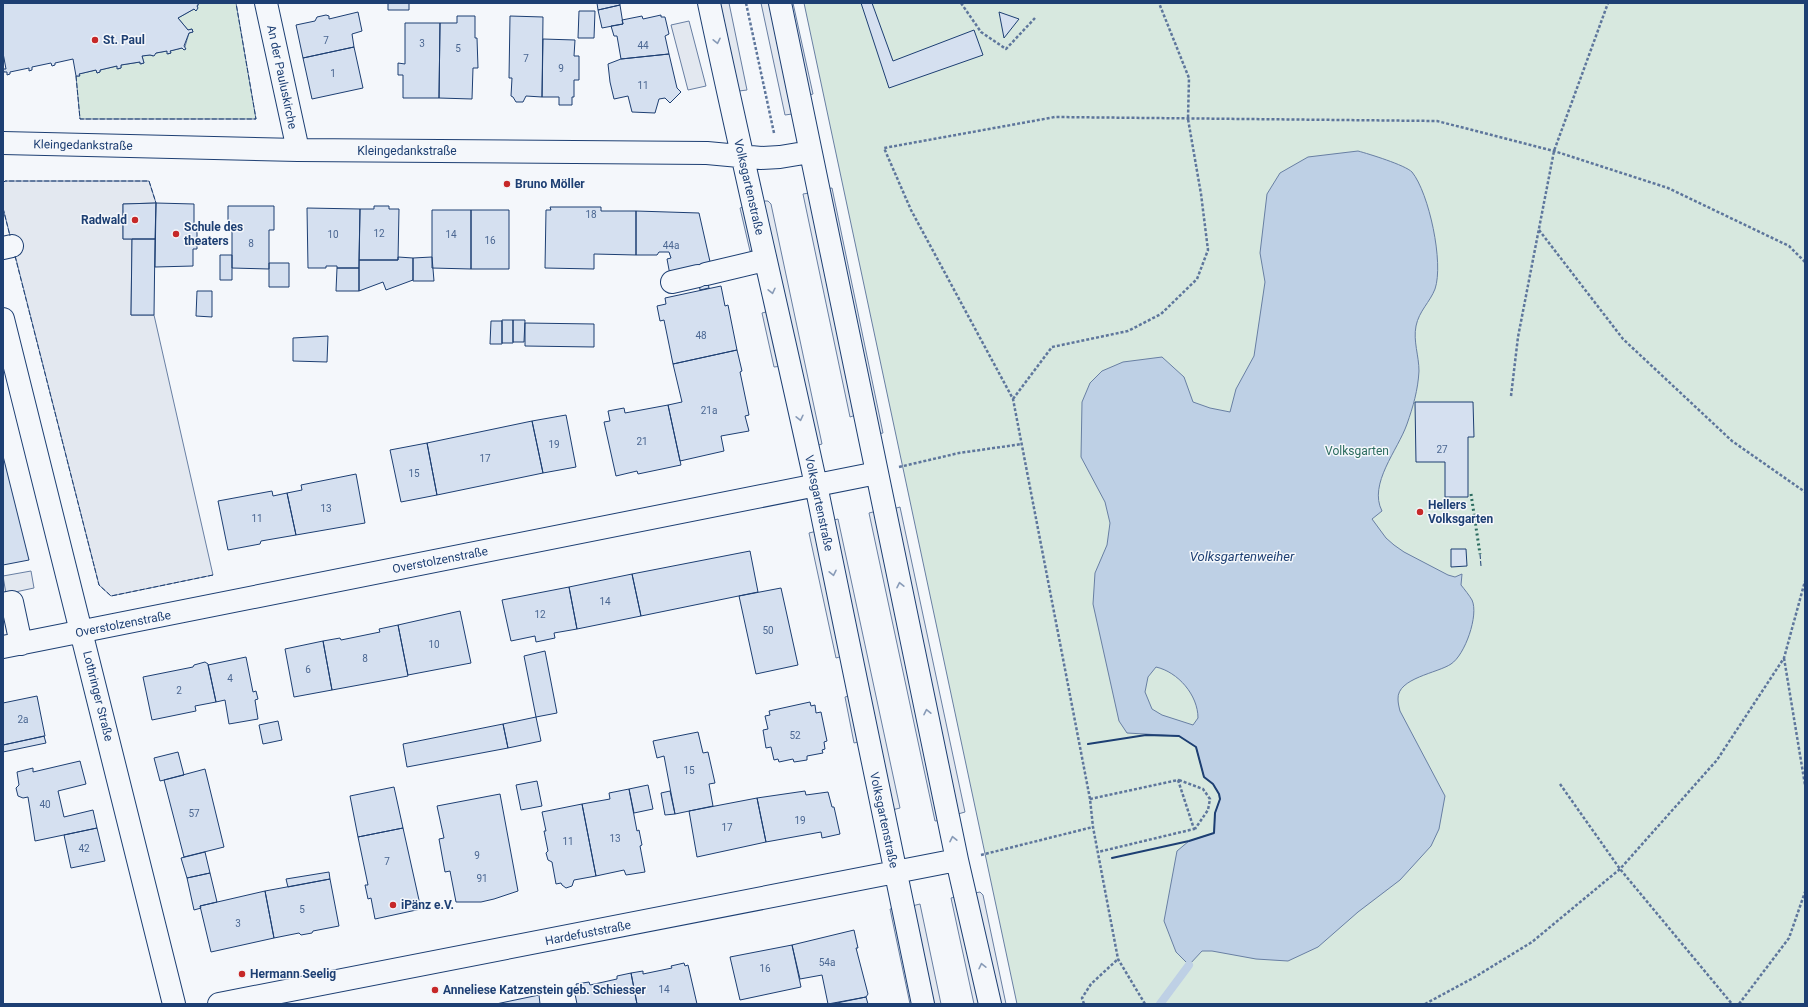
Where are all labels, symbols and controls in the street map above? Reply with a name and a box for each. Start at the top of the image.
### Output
street label: An der Pauluskirche [264,24,300,130]
place label: St. Paul [103,33,145,47]
marker: St. Paul [90,35,100,45]
house number: 7 [323,35,329,46]
house number: 3 [419,38,425,49]
one-way arrow [713,38,721,44]
house number: 44 [637,40,649,51]
house number: 5 [455,43,461,54]
house number: 7 [523,53,529,64]
house number: 9 [558,63,564,74]
house number: 1 [330,68,336,79]
house number: 11 [637,80,649,91]
street label: Kleingedankstraße [33,137,133,153]
street label: Volksgartenstraße [731,138,767,236]
street label: Kleingedankstraße [357,144,457,158]
place label: Bruno Möller [515,177,585,191]
marker: Bruno Möller [502,179,512,189]
house number: 18 [585,209,597,220]
place label: Radwald [81,213,127,227]
marker: Radwald [130,215,140,225]
place label: Schule des theaters [184,220,243,248]
house number: 12 [373,228,385,239]
marker: Schule des theaters [171,229,181,239]
house number: 10 [327,229,339,240]
house number: 14 [445,229,457,240]
house number: 16 [484,235,496,246]
house number: 8 [248,238,254,249]
house number: 44a [663,240,679,251]
one-way arrow [767,288,775,294]
house number: 48 [695,330,707,341]
house number: 21a [701,405,717,416]
one-way arrow [796,415,804,421]
house number: 21 [636,436,648,447]
house number: 19 [548,439,560,450]
park label: Volksgarten [1325,444,1389,458]
house number: 27 [1436,444,1448,455]
house number: 17 [479,453,491,464]
street label: Volksgartenstraße [802,454,836,552]
house number: 15 [408,468,420,479]
place label: Hellers Volksgarten [1428,498,1494,526]
house number: 13 [320,503,332,514]
marker: Hellers Volksgarten [1415,507,1425,517]
house number: 11 [251,513,263,524]
street label: Overstolzenstraße [391,544,489,576]
water label: Volksgartenweiher [1190,549,1295,564]
one-way arrow [829,569,837,576]
one-way arrow [897,581,905,588]
house number: 14 [599,596,611,607]
street label: Overstolzenstraße [74,608,172,640]
house number: 12 [534,609,546,620]
house number: 50 [762,625,774,636]
house number: 10 [428,639,440,650]
street label: Lothringer Straße [80,649,116,743]
house number: 8 [362,653,368,664]
house number: 6 [305,664,311,675]
house number: 4 [227,673,233,684]
house number: 2 [176,685,182,696]
one-way arrow [923,709,931,715]
house number: 2a [17,714,29,725]
house number: 52 [789,730,801,741]
house number: 15 [683,765,695,776]
street label: Volksgartenstraße [867,771,901,869]
house number: 40 [39,799,51,810]
house number: 57 [188,808,200,819]
house number: 19 [794,815,806,826]
house number: 17 [721,822,733,833]
house number: 13 [609,833,621,844]
house number: 11 [562,836,574,847]
one-way arrow [949,836,958,842]
house number: 42 [78,843,90,854]
house number: 9 [474,850,480,861]
house number: 7 [384,856,390,867]
house number: 91 [476,873,488,884]
place label: iPänz e.V. [401,898,454,912]
marker: iPänz e.V. [388,900,398,910]
house number: 5 [299,904,305,915]
house number: 3 [235,918,241,929]
street label: Hardefuststraße [544,918,632,948]
house number: 54a [819,957,835,968]
house number: 16 [759,963,771,974]
one-way arrow [978,963,986,969]
place label: Hermann Seelig [250,967,336,981]
marker: Hermann Seelig [237,969,247,979]
place label: Anneliese Katzenstein geb. Schiesser [443,983,647,997]
house number: 14 [658,984,670,995]
marker: Anneliese Katzenstein geb. Schiesser [430,985,440,995]

